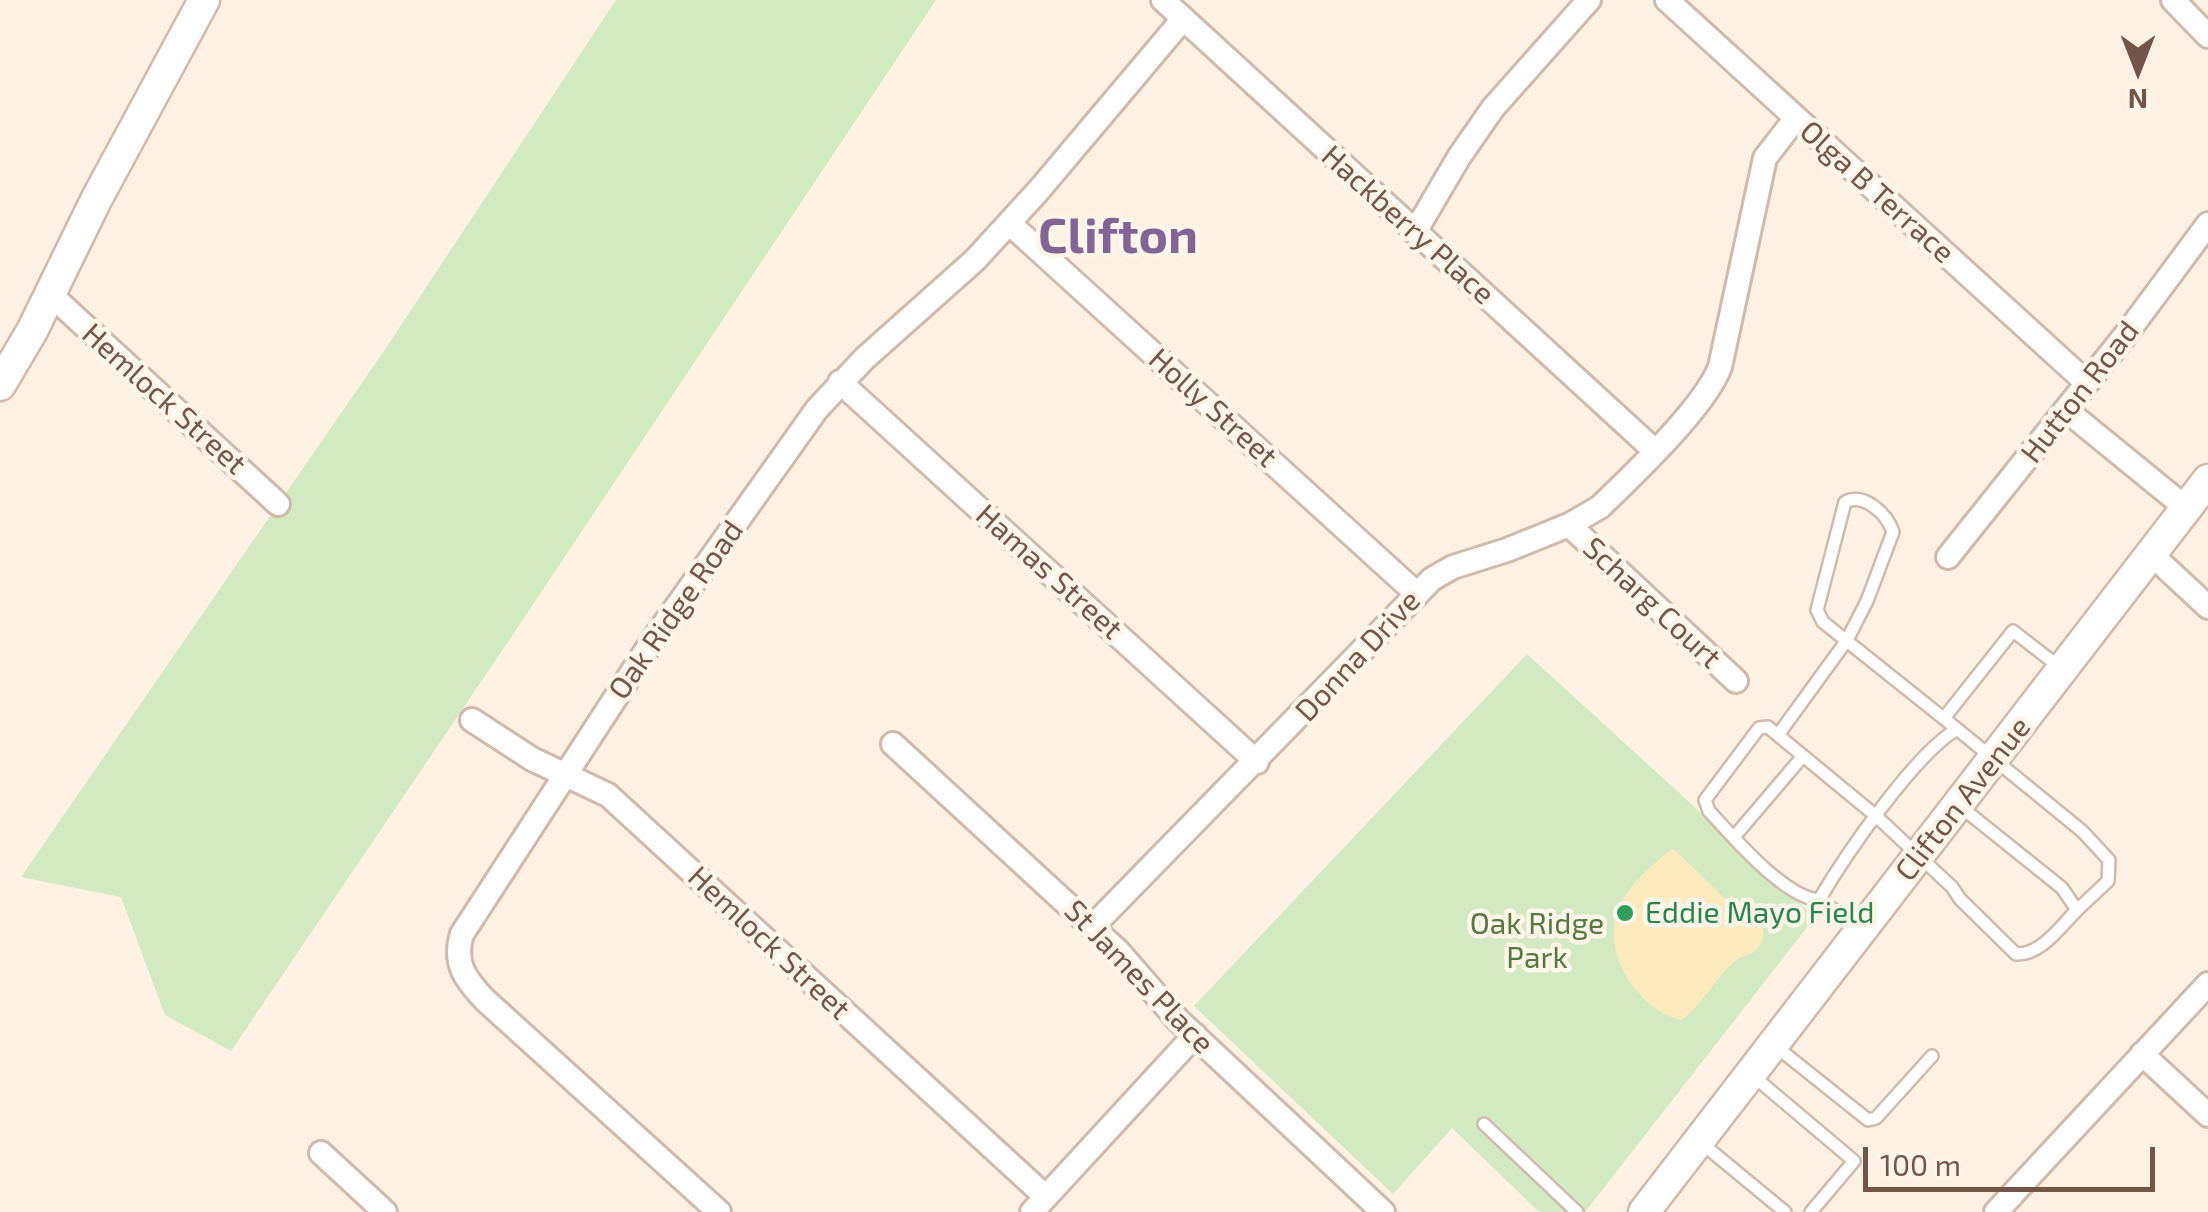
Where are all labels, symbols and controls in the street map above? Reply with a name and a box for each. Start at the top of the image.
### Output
north arrow [2088,20,2188,120]
text: N [2128,83,2148,117]
street label: Olga B Terrace [1792,113,1962,271]
street label: Hackberry Place [1314,138,1502,312]
district label: Clifton [1038,206,1198,266]
street label: Hutton Road [2013,314,2147,470]
street label: Hemlock Street [75,316,253,482]
street label: Holly Street [1141,341,1285,475]
street label: Hamas Street [968,497,1130,647]
street label: Oak Ridge Road [601,514,751,706]
street label: Scharg Court [1576,530,1728,676]
street label: Donna Drive [1288,583,1428,729]
street label: Clifton Avenue [1888,710,2038,888]
street label: Hemlock Street [681,859,857,1027]
street label: St James Place [1057,893,1221,1061]
place label: Eddie Mayo Field [1645,895,1874,931]
marker: Eddie Mayo Field [1614,902,1636,924]
park label: Oak Ridge Park [1470,906,1604,976]
scale bar [1868,1127,2160,1189]
text: 100 m [1880,1146,1961,1182]

